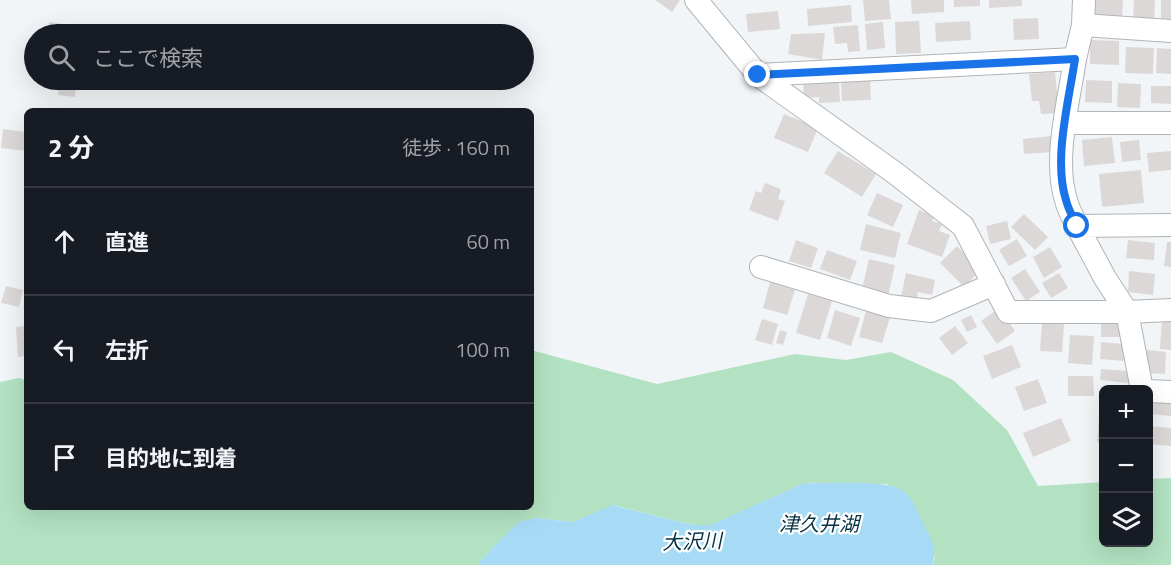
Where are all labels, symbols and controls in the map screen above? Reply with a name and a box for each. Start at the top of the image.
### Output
search box [24,24,534,90]
icon: search [45,41,78,74]
text: ここで検索 [93,41,203,75]
route end [744,61,770,87]
text: 2 分 [48,128,94,167]
text: 徒歩 · 160 m [402,132,510,163]
route start [1063,212,1089,238]
icon: ahead [48,225,81,258]
text: 直進 [105,225,149,259]
text: 60 m [466,226,510,257]
icon: left [48,333,81,366]
text: 左折 [105,333,149,367]
text: 100 m [455,334,510,365]
map controls [1099,385,1153,547]
button: + [1099,385,1153,439]
button: − [1099,439,1153,493]
icon: arrive [48,441,81,474]
text: 目的地に到着 [105,441,237,475]
button: layers [1099,493,1153,547]
water label: 津久井湖 [779,508,862,539]
water label: 大沢川 [661,524,725,558]

